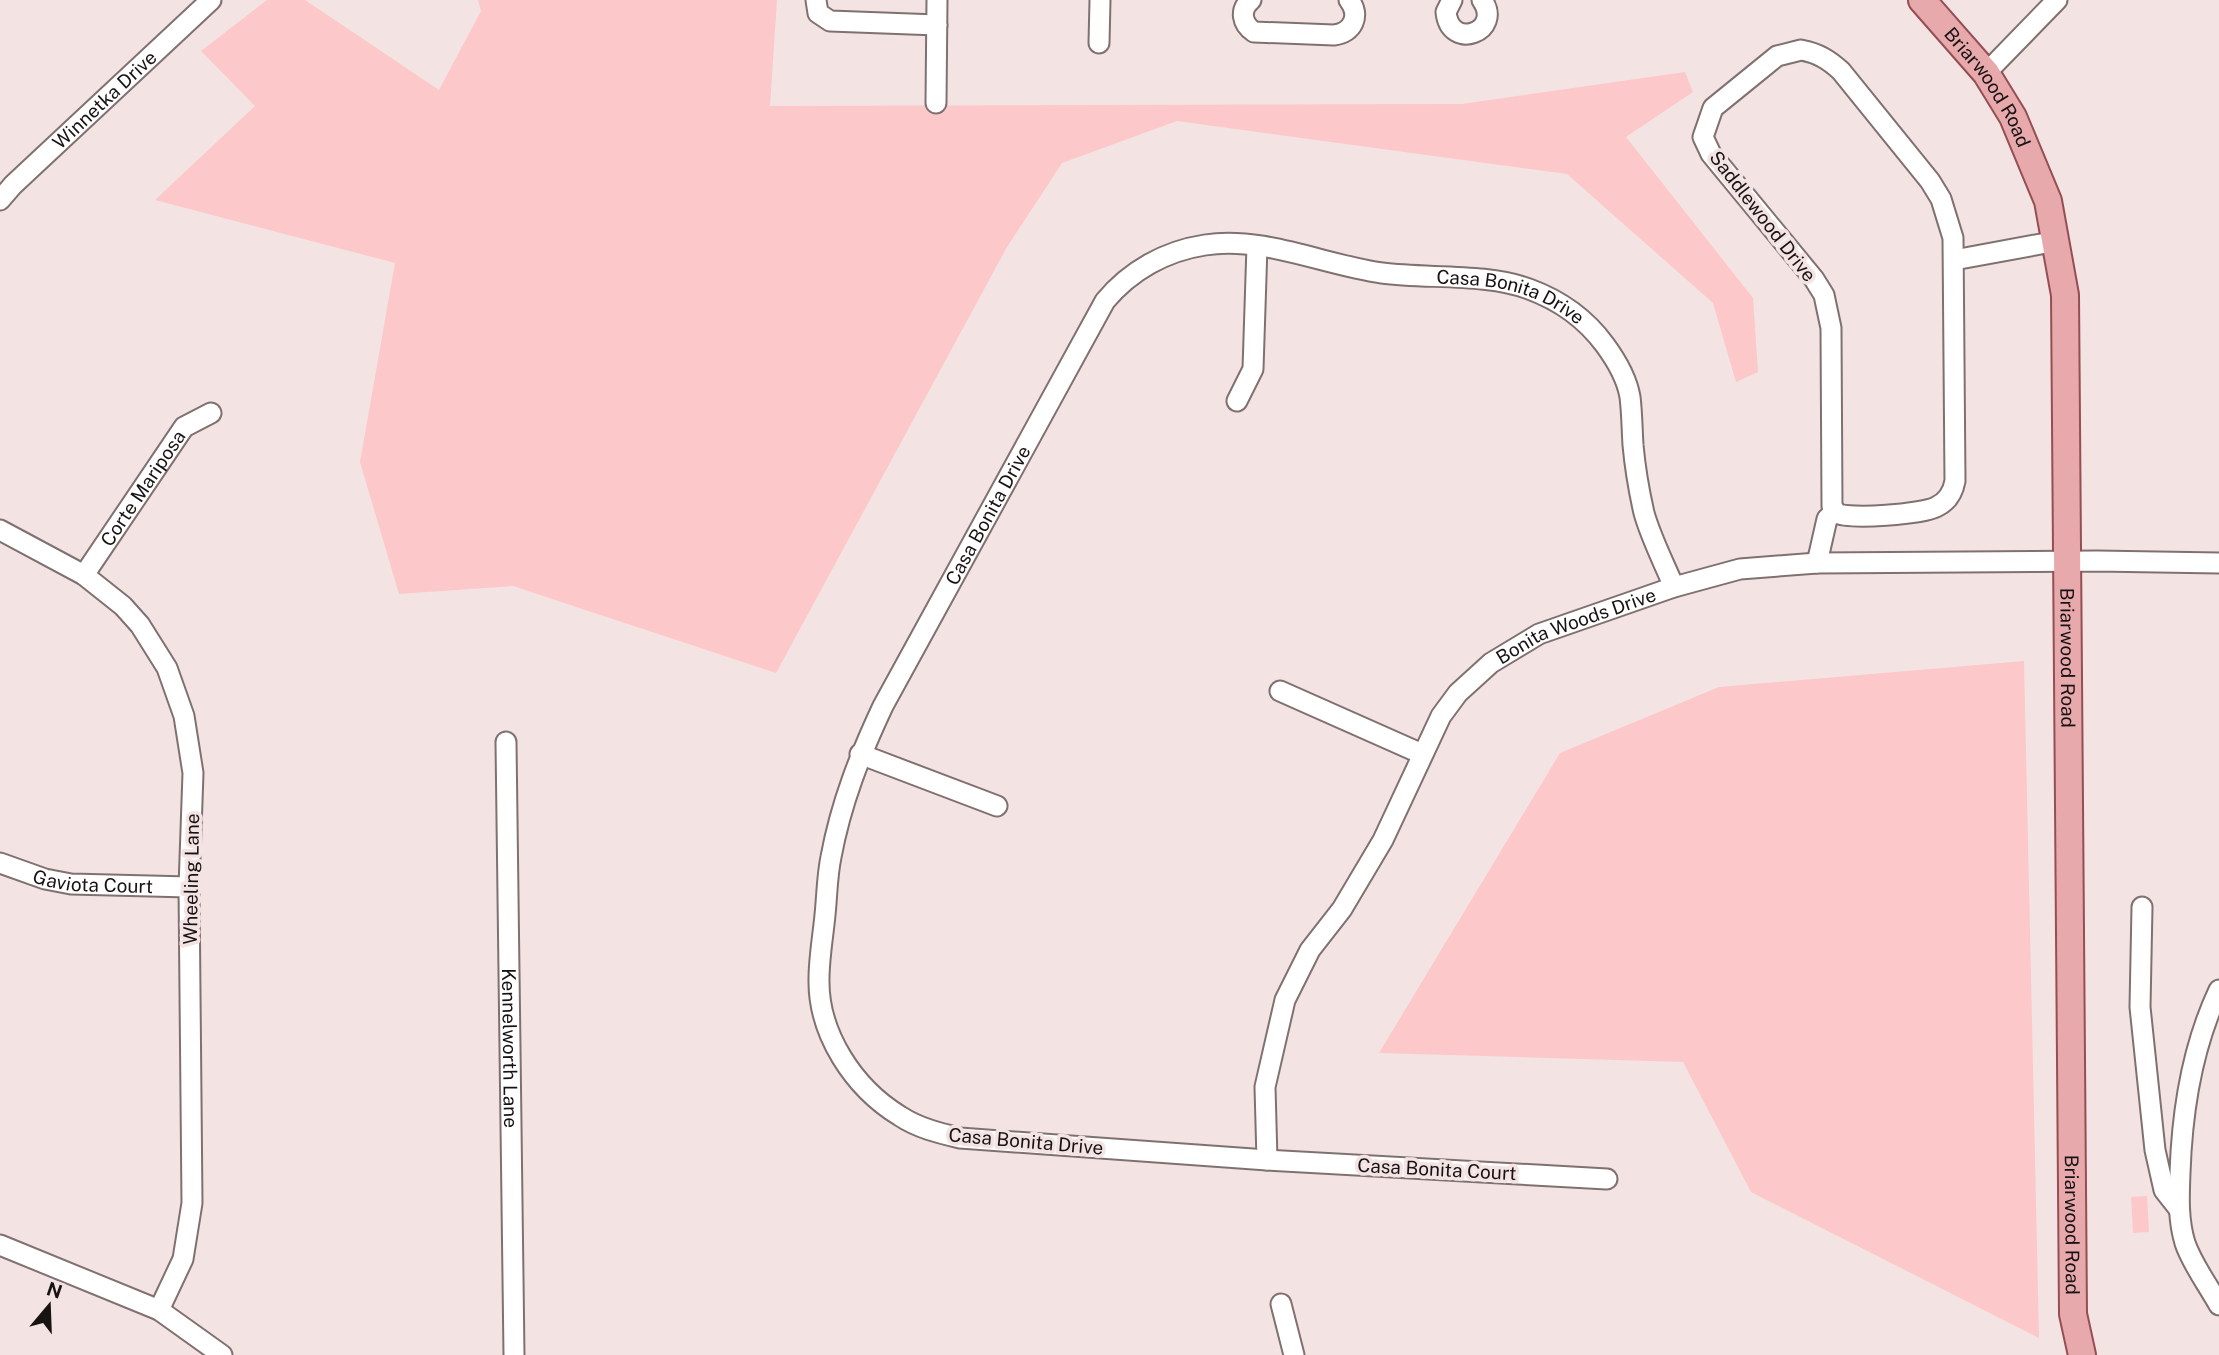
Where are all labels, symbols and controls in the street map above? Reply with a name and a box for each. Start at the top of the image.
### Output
street label: Briarwood Road [1940,23,2035,150]
street label: Winnetka Drive [48,46,161,153]
street label: Saddlewood Drive [1705,146,1821,286]
street label: Casa Bonita Drive [1436,265,1589,328]
street label: Corte Mariposa [96,426,190,550]
street label: Casa Bonita Drive [941,442,1035,589]
street label: Bonita Woods Drive [1492,583,1659,668]
street label: Briarwood Road [2056,588,2079,728]
street label: Wheeling Lane [179,813,203,945]
street label: Gaviota Court [30,865,153,897]
street label: Kennelworth Lane [498,968,522,1128]
street label: Casa Bonita Drive [948,1123,1104,1159]
street label: Casa Bonita Court [1357,1154,1517,1184]
street label: Briarwood Road [2061,1155,2084,1295]
north arrow [14,1271,84,1341]
text: N [44,1277,65,1303]

